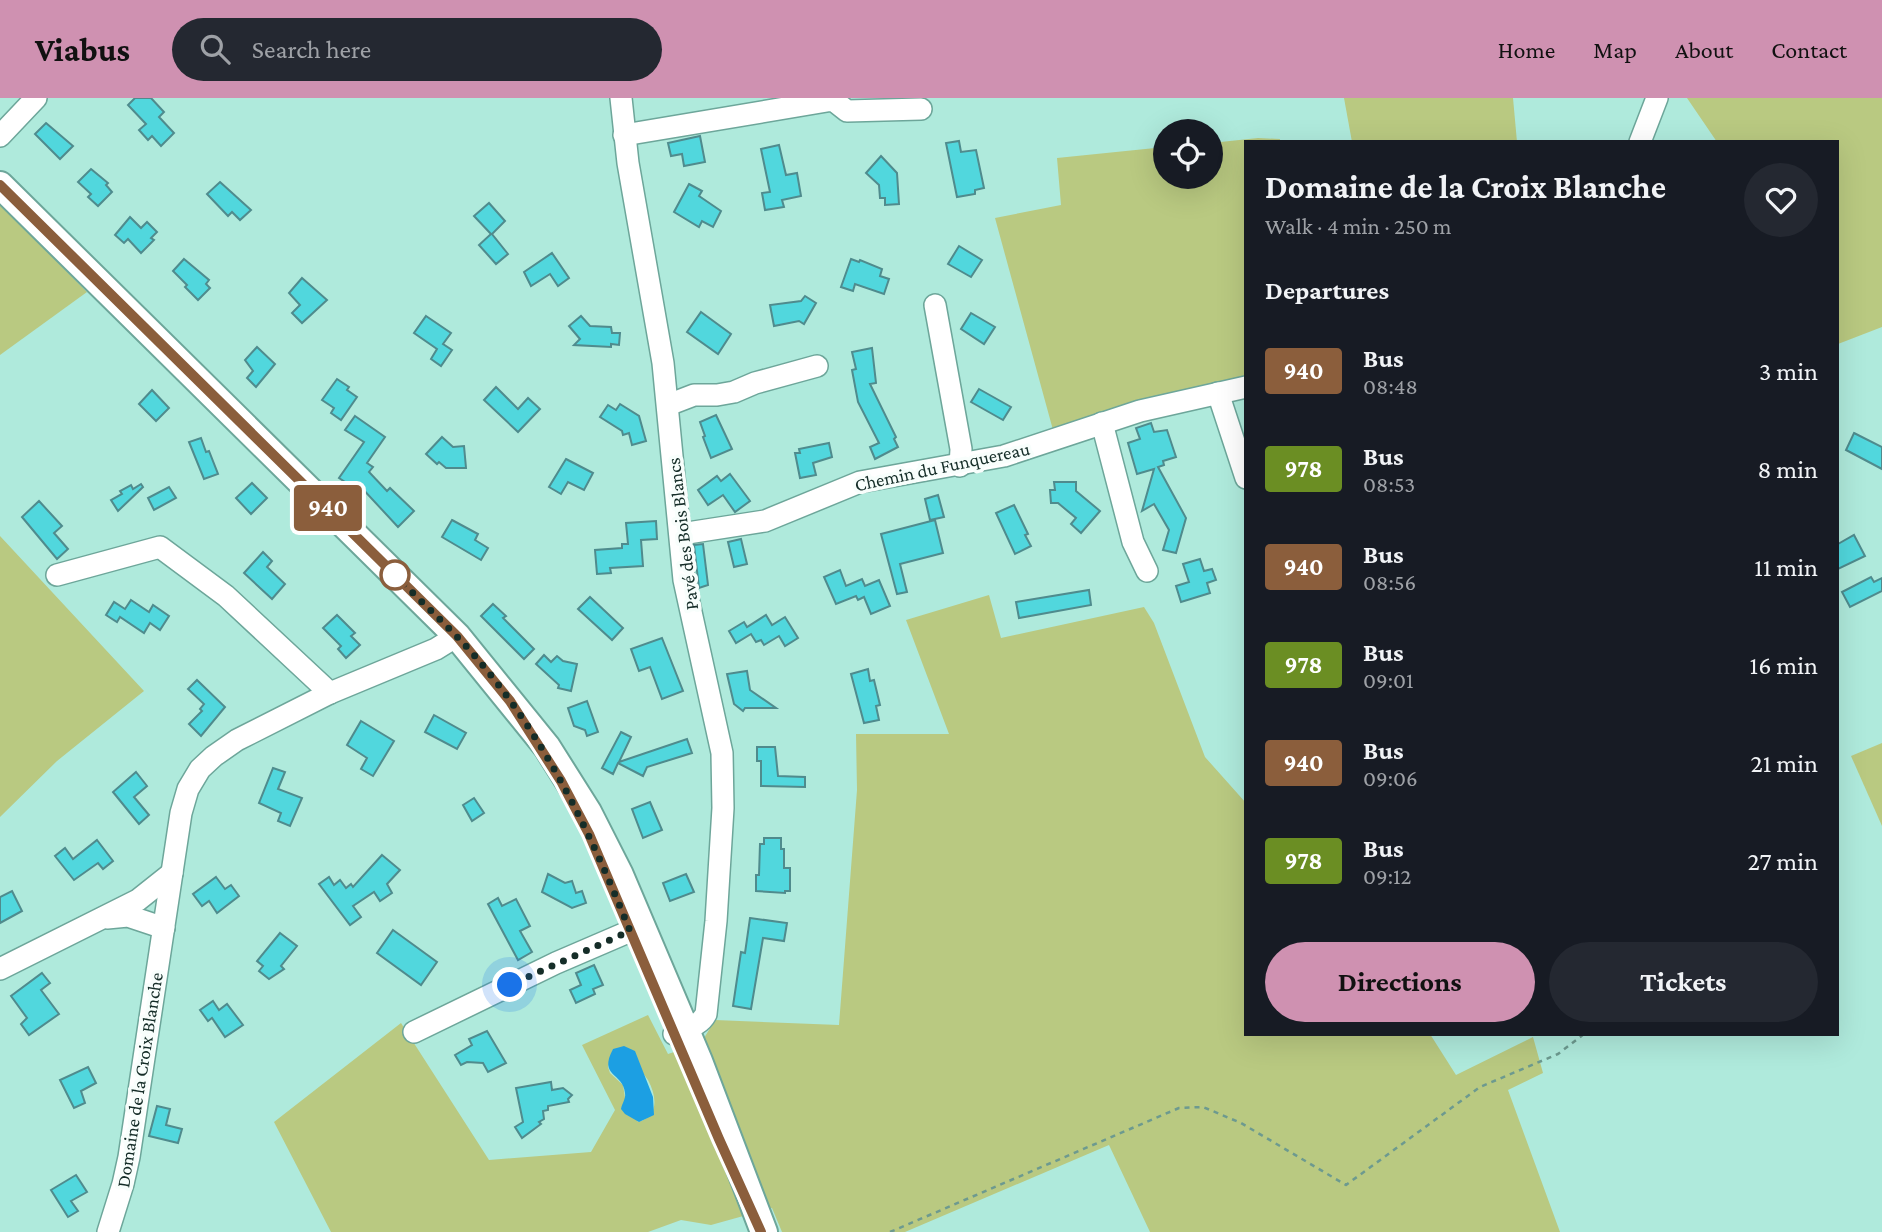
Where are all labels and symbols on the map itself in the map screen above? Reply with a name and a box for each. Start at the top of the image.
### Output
street label: Chemin du Funquereau [853,438,1032,495]
street label: Pavé des Bois Blancs [663,457,702,611]
line badge: 940 [288,485,368,531]
unlabelled marker [380,560,410,590]
your location [492,967,527,1002]
street label: Domaine de la Croix Blanche [112,971,167,1189]

